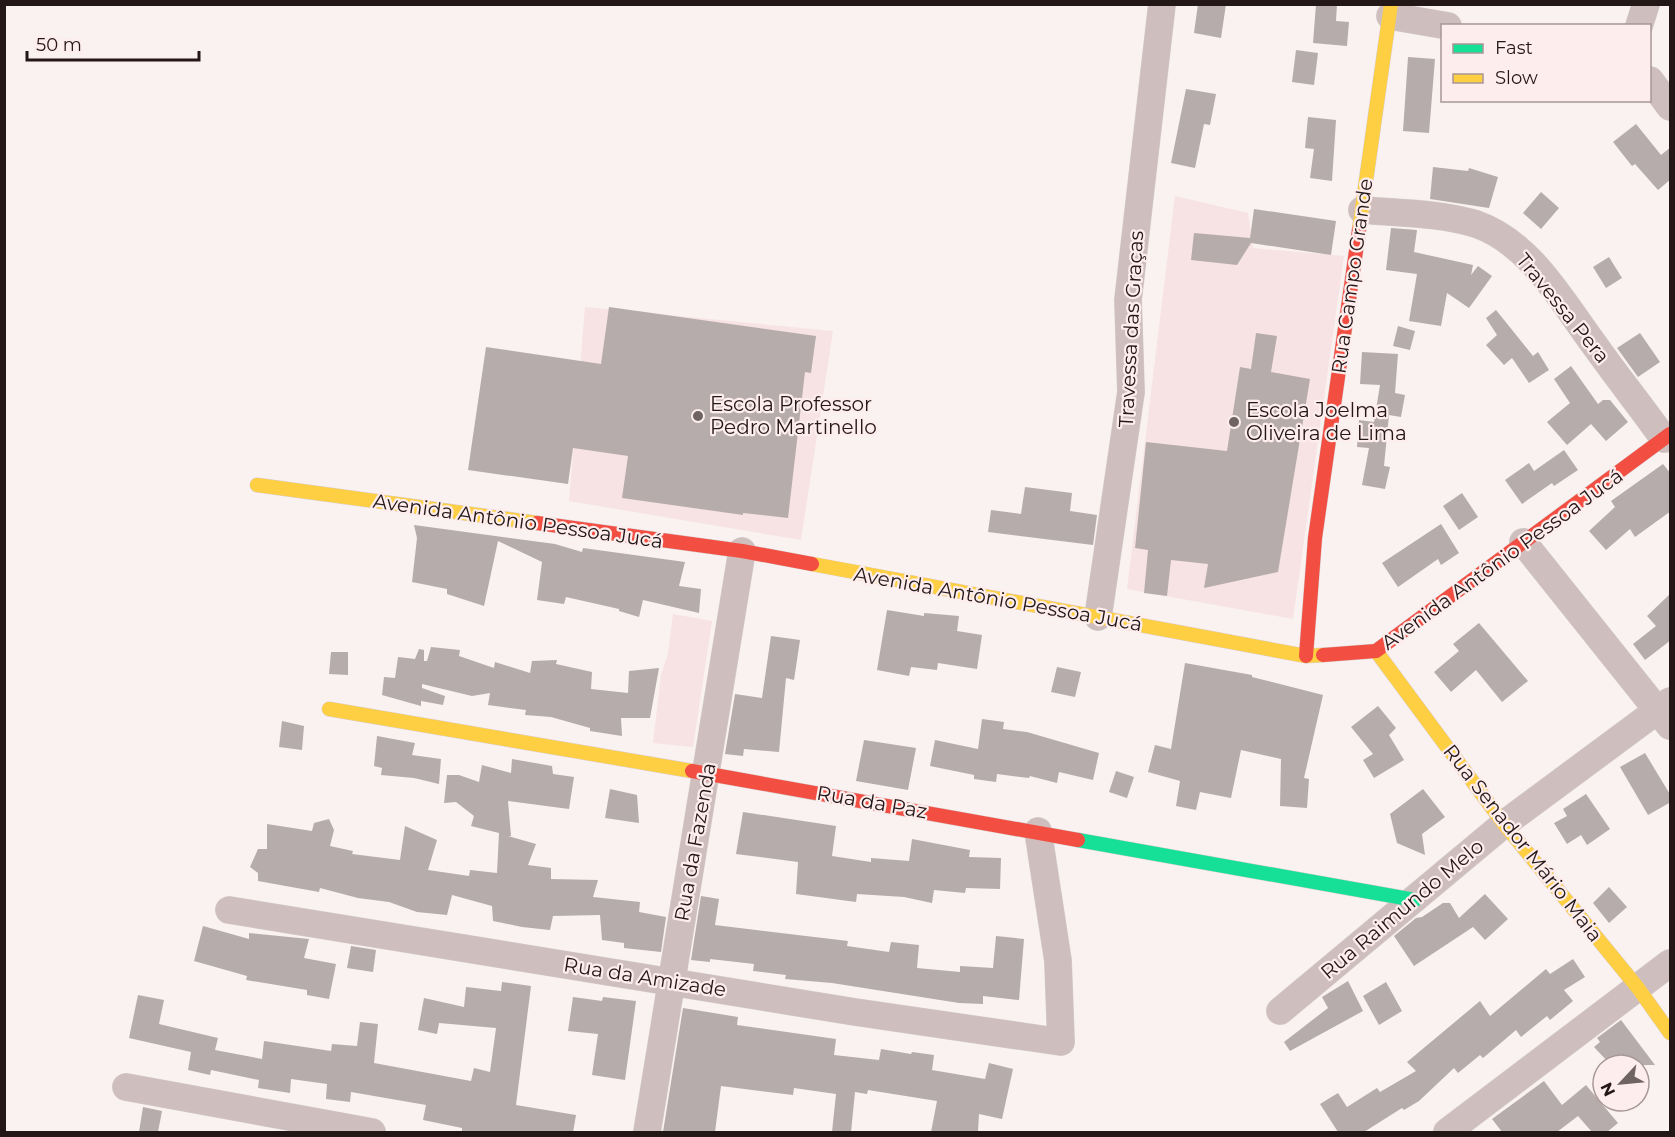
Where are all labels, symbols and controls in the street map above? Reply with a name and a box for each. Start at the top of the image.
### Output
scale bar [27,24,200,62]
legend [1441,24,1651,102]
text: 50 m [36,34,82,56]
text: Fast [1495,37,1533,59]
text: Slow [1495,67,1538,89]
street label: Rua Campo Grande [1326,177,1378,375]
street label: Travessa das Graças [1114,230,1148,428]
street label: Travessa Pera [1511,248,1615,368]
place label: Escola Professor Pedro Martinello [710,392,877,439]
place label: Escola Joelma Oliveira de Lima [1246,398,1407,445]
marker: Escola Professor Pedro Martinello [691,409,705,423]
marker: Escola Joelma Oliveira de Lima [1227,415,1241,429]
street label: Avenida Antônio Pessoa Jucá [1377,463,1627,655]
street label: Avenida Antônio Pessoa Jucá [372,489,664,553]
street label: Avenida Antônio Pessoa Jucá [852,562,1144,636]
street label: Rua Senador Mário Maia [1438,739,1608,947]
street label: Rua da Fazenda [669,761,721,923]
street label: Rua da Paz [815,780,929,824]
street label: Rua Raimundo Melo [1316,834,1488,984]
street label: Rua da Amizade [562,952,728,1002]
north arrow [1591,1053,1651,1113]
text: N [1597,1079,1619,1099]

